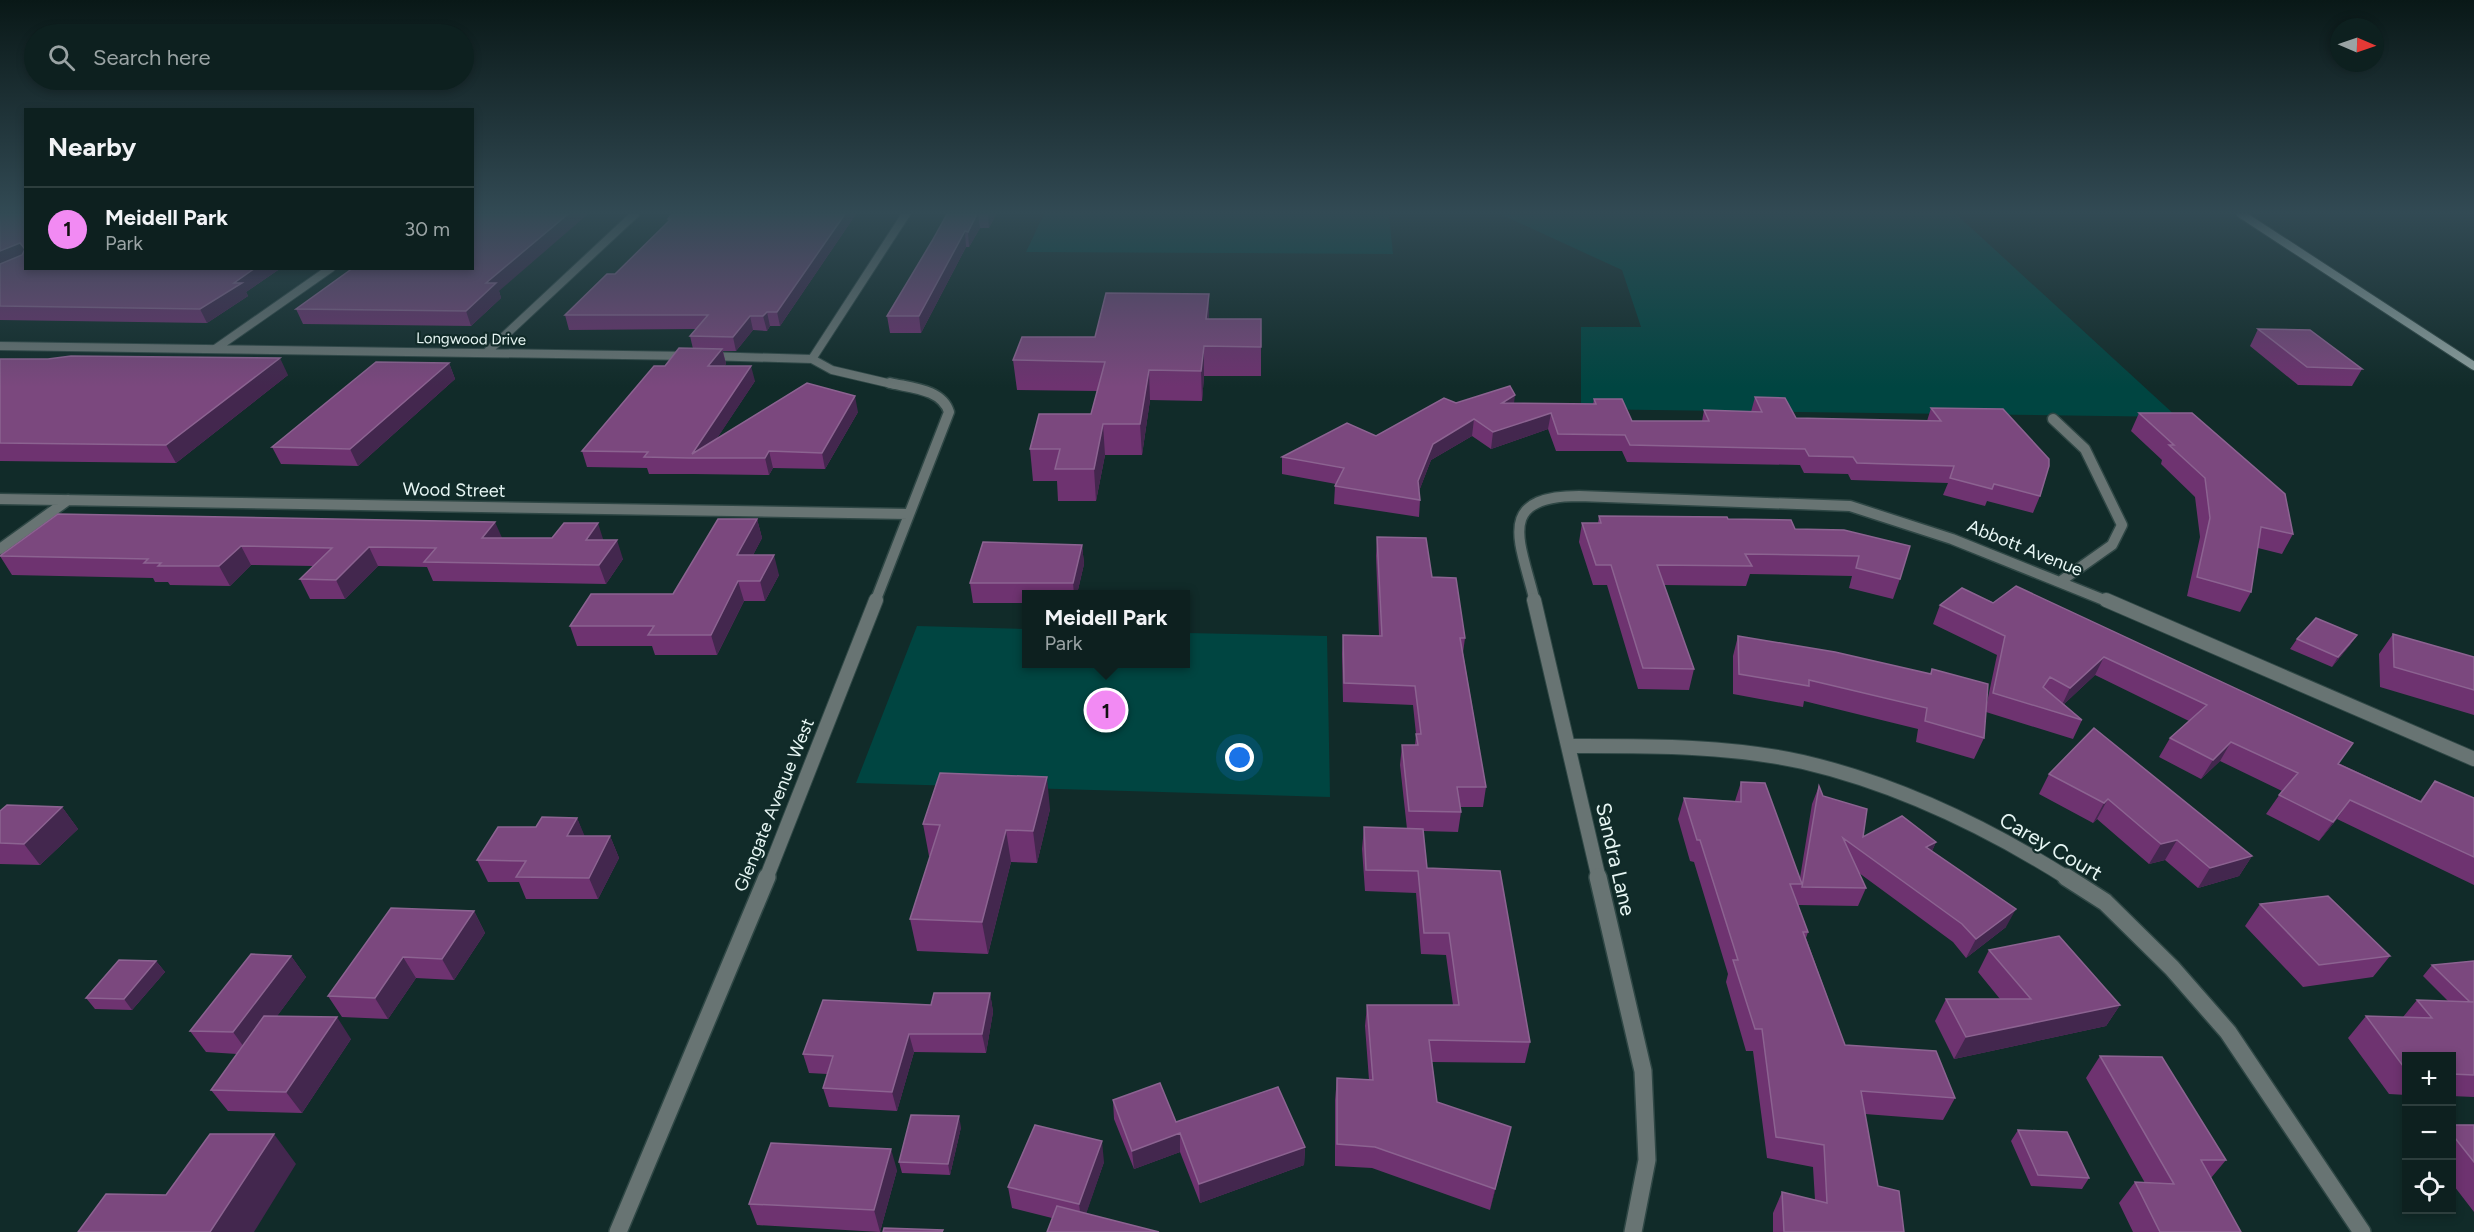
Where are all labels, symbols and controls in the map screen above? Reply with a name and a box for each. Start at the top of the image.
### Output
north arrow [2330,18,2384,72]
search box [24,24,474,90]
icon: search [45,41,78,74]
text: Search here [93,44,211,71]
text: Nearby [48,131,136,163]
text: Meidell Park [105,204,228,231]
text: 1 [63,217,72,241]
text: 30 m [404,217,450,241]
text: Park [105,231,143,255]
street label: Longwood Drive [416,329,526,349]
street label: Wood Street [402,478,506,502]
street label: Abbott Avenue [1964,515,2086,581]
popup [1022,590,1190,668]
text: Meidell Park [1044,604,1168,631]
text: Park [1044,631,1083,655]
pin: 1 [1086,688,1126,732]
street label: Glengate Avenue West [729,715,819,895]
your location [1225,743,1254,772]
street label: Sandra Lane [1591,800,1641,918]
street label: Carey Court [1995,807,2107,885]
map controls [2402,1052,2456,1214]
button: + [2402,1052,2456,1106]
button: − [2402,1106,2456,1160]
button: locate [2402,1160,2456,1214]

